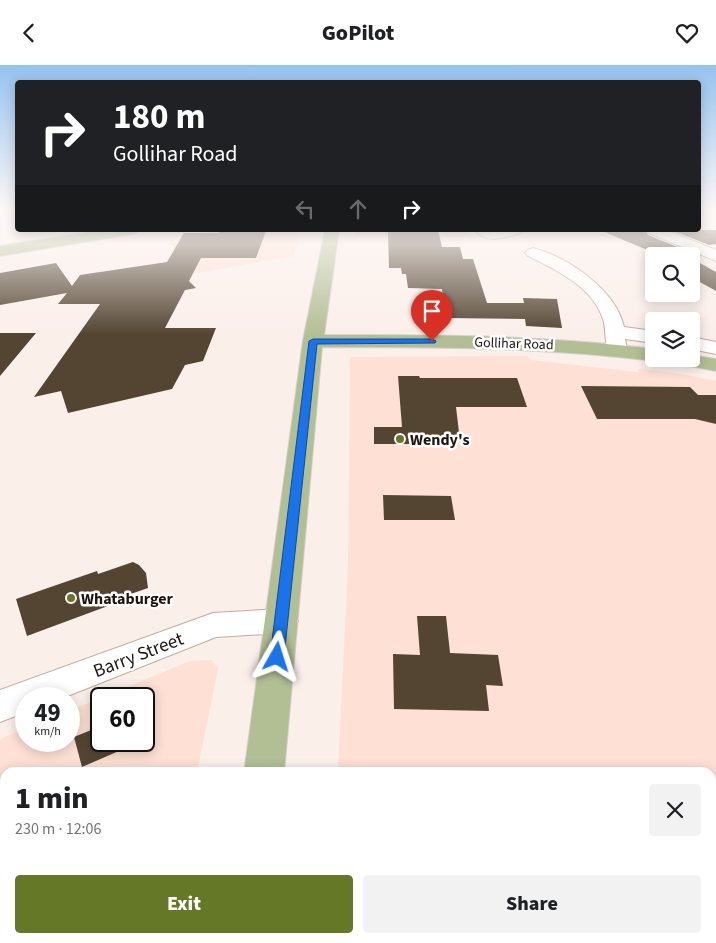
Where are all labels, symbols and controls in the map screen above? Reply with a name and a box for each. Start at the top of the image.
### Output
text: GoPilot [322,17,394,49]
icon: back [15,19,43,47]
icon: heart [673,19,701,47]
text: 180 m [113,92,205,142]
icon: right [30,100,95,165]
text: Gollihar Road [113,138,237,170]
icon: left [291,195,319,223]
icon: ahead [344,195,372,223]
icon: right [397,195,425,223]
map controls [645,247,700,367]
button: search [645,247,700,302]
pin [411,290,453,341]
icon: arrive [418,297,446,325]
button: layers [645,312,700,367]
street label: Gollihar Road [474,333,554,355]
place label: Wendy's [410,429,470,451]
marker: Wendy's [394,433,406,445]
place label: Whataburger [81,588,174,610]
marker: Whataburger [65,592,77,604]
street label: Barry Street [89,626,188,685]
position arrow [250,630,302,682]
speed limit sign: 60 [90,687,155,752]
text: 49 [34,695,61,731]
text: km/h [34,723,61,740]
text: 1 min [15,777,89,820]
button: close [649,784,701,836]
text: 230 m · 12:06 [15,818,102,840]
button: Exit [15,875,353,933]
button: Share [363,875,701,933]

